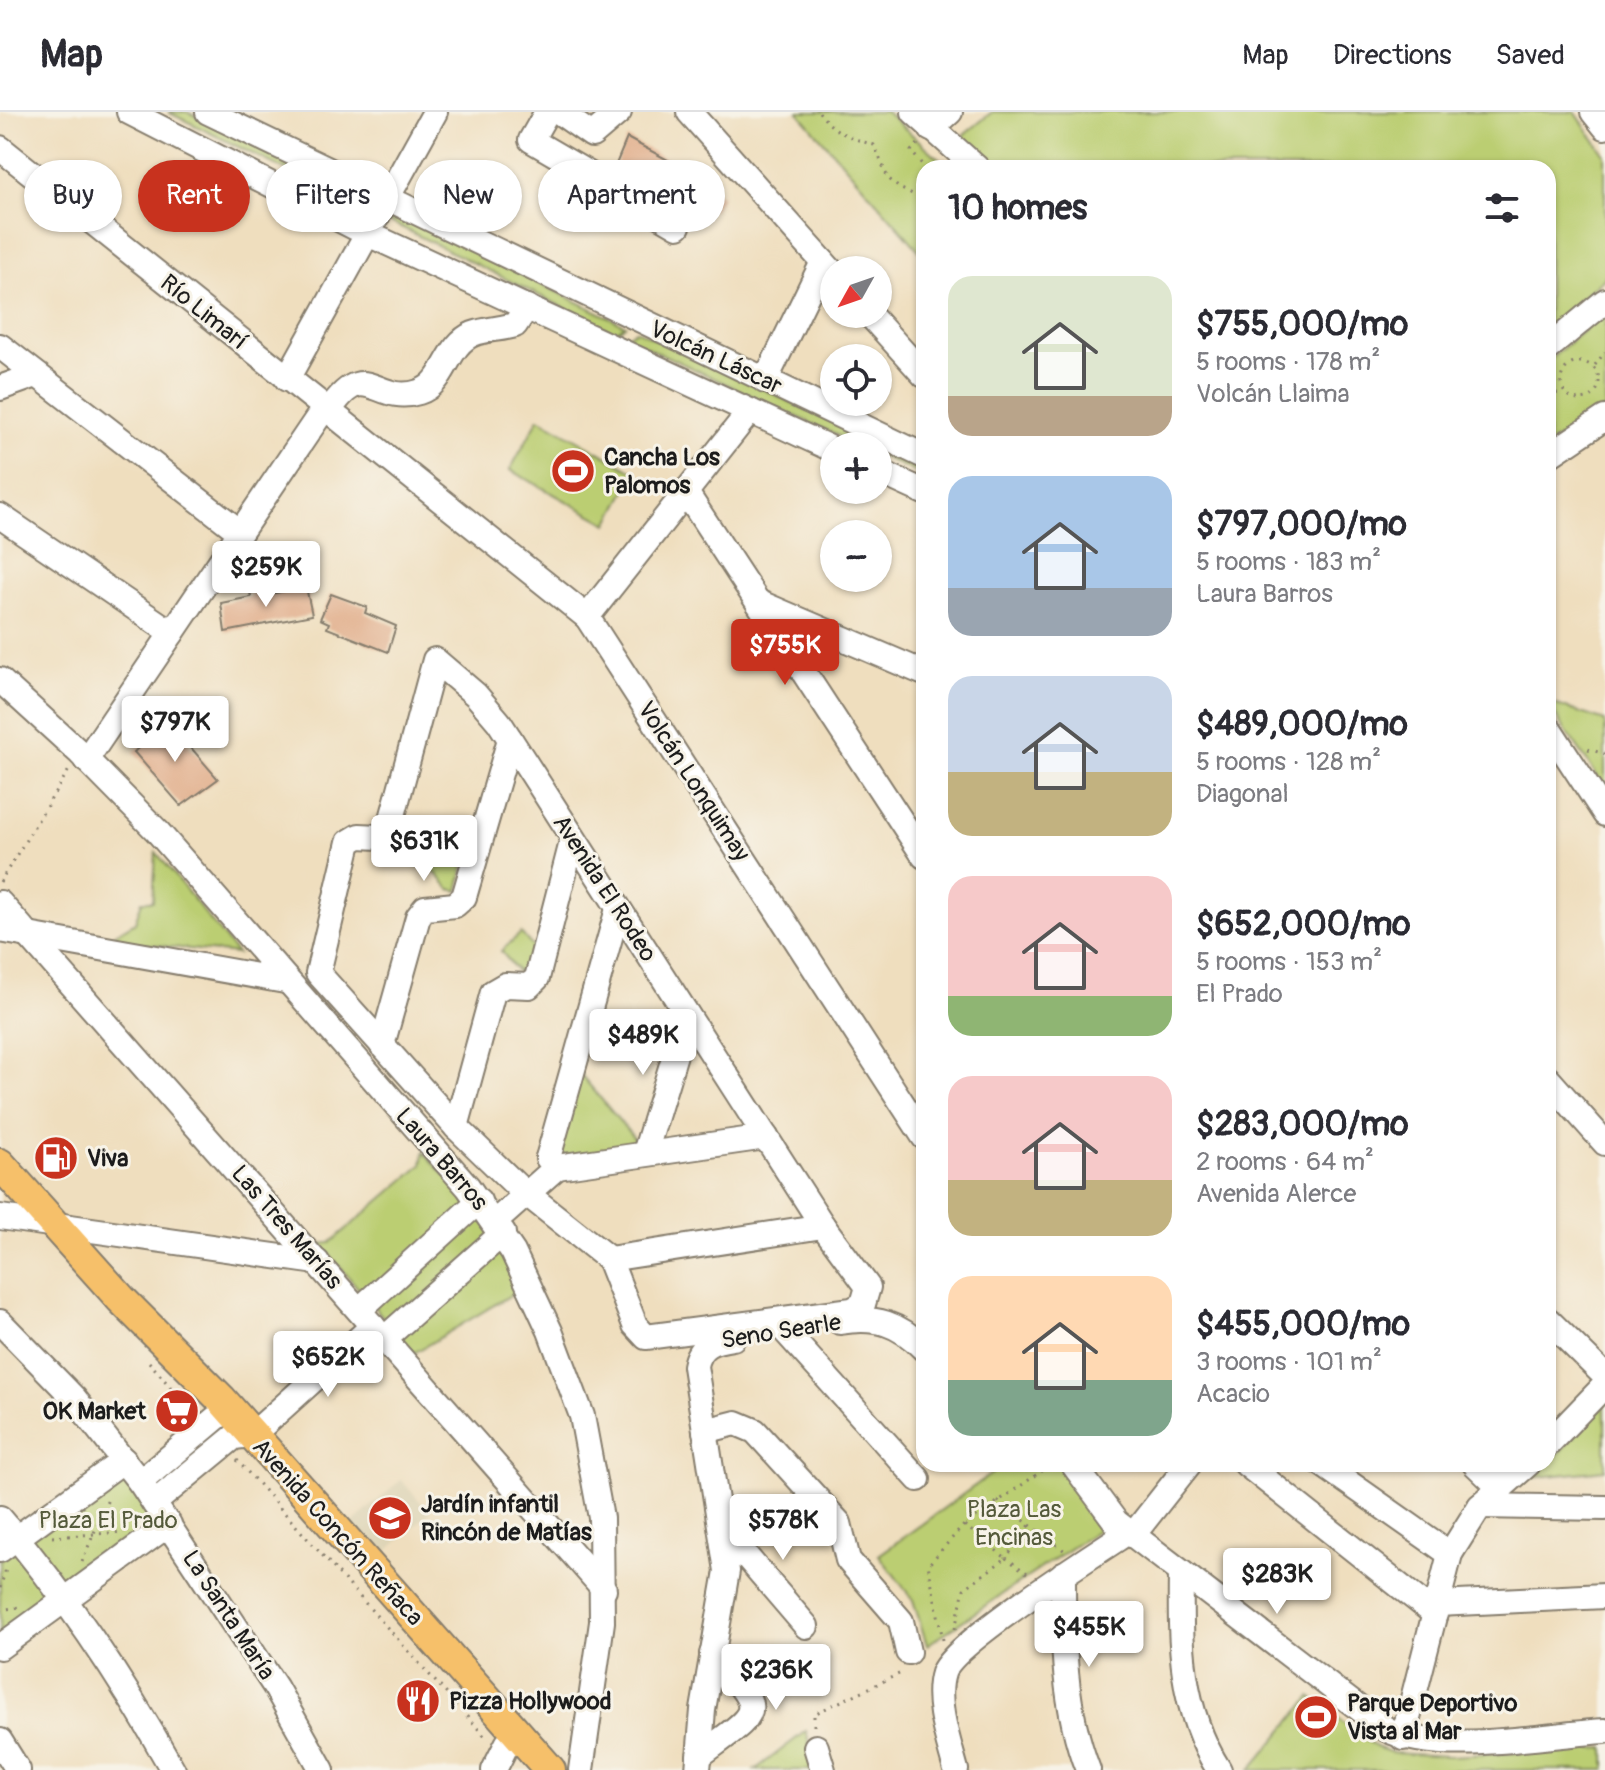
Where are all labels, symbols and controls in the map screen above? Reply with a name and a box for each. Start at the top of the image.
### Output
text: Map [40,31,103,79]
text: Map [1242,38,1289,73]
text: Directions [1333,38,1452,73]
text: Saved [1496,38,1565,73]
chip: Buy [24,160,122,232]
chip: Rent [138,160,250,232]
chip: Filters [266,160,398,232]
chip: New [414,160,522,232]
chip: Apartment [538,160,725,232]
icon: filters [1480,186,1524,230]
text: 10 homes [948,187,1087,230]
north arrow [820,256,892,328]
map controls [820,256,892,592]
street label: Río Limarí [154,268,253,356]
text: $755,000/mo [1196,303,1408,346]
icon: home [1012,308,1108,404]
street label: Volcán Láscar [645,314,787,401]
button: locate [820,344,892,416]
text: 5 rooms · 178 m² [1196,346,1380,378]
text: Volcán Llaima [1196,378,1350,410]
button: + [820,432,892,504]
place label: Cancha Los Palomos [604,443,720,500]
sports icon: Cancha Los Palomos [549,447,597,495]
text: $797,000/mo [1196,503,1407,546]
icon: home [1012,508,1108,604]
button: − [820,520,892,592]
pin: $259K [210,541,322,609]
text: 5 rooms · 183 m² [1196,546,1381,578]
text: $259K [230,551,302,583]
text: Laura Barros [1196,578,1333,610]
pin: $755K [729,619,841,687]
text: $755K [749,629,821,661]
pin: $797K [119,696,231,764]
street label: Volcán Lonquimay [631,696,756,867]
text: $489,000/mo [1196,703,1408,746]
text: $797K [140,706,210,738]
icon: home [1012,708,1108,804]
text: 5 rooms · 128 m² [1196,746,1381,778]
text: Diagonal [1196,778,1289,810]
street label: Avenida El Rodeo [546,809,663,967]
pin: $631K [368,815,480,883]
text: $631K [389,825,459,857]
text: $652,000/mo [1196,903,1411,946]
icon: home [1012,908,1108,1004]
text: 5 rooms · 153 m² [1196,946,1382,978]
text: El Prado [1196,978,1283,1010]
pin: $489K [587,1009,699,1077]
text: $489K [607,1019,679,1051]
street label: Laura Barros [389,1102,494,1217]
text: $283,000/mo [1196,1103,1409,1146]
icon: home [1012,1108,1108,1204]
fuel station icon: Viva [32,1134,80,1182]
place label: Viva [87,1144,128,1173]
text: 2 rooms · 64 m² [1196,1146,1374,1178]
street label: Las Tres Marías [225,1159,348,1295]
text: Avenida Alerce [1196,1178,1356,1210]
text: $455,000/mo [1196,1303,1410,1346]
street label: Seno Searle [719,1308,843,1355]
icon: home [1012,1308,1108,1404]
pin: $652K [272,1331,384,1399]
text: $652K [291,1341,365,1373]
text: 3 rooms · 101 m² [1196,1346,1382,1378]
text: Acacio [1196,1378,1270,1410]
supermarket icon: OK Market [153,1387,201,1435]
place label: OK Market [43,1397,147,1426]
street label: Avenida Concón Reñaca [246,1433,429,1632]
place label: Jardín infantil Rincón de Matías [421,1490,592,1547]
school or university icon: Jardín infantil Rincón de Matías [366,1494,414,1542]
pin: $578K [727,1494,839,1562]
park label: Plaza Las Encinas [967,1495,1061,1552]
text: $578K [748,1504,818,1536]
park label: Plaza El Prado [38,1506,178,1535]
street label: La Santa María [176,1545,281,1685]
pin: $283K [1221,1548,1333,1616]
text: $283K [1241,1558,1313,1590]
pin: $455K [1033,1601,1145,1669]
text: $455K [1052,1611,1126,1643]
pin: $236K [720,1644,832,1712]
text: $236K [739,1654,813,1686]
restaurant icon: Pizza Hollywood [394,1677,442,1725]
place label: Pizza Hollywood [449,1687,611,1716]
place label: Parque Deportivo Vista al Mar [1347,1689,1517,1746]
sports icon: Parque Deportivo Vista al Mar [1292,1693,1340,1741]

